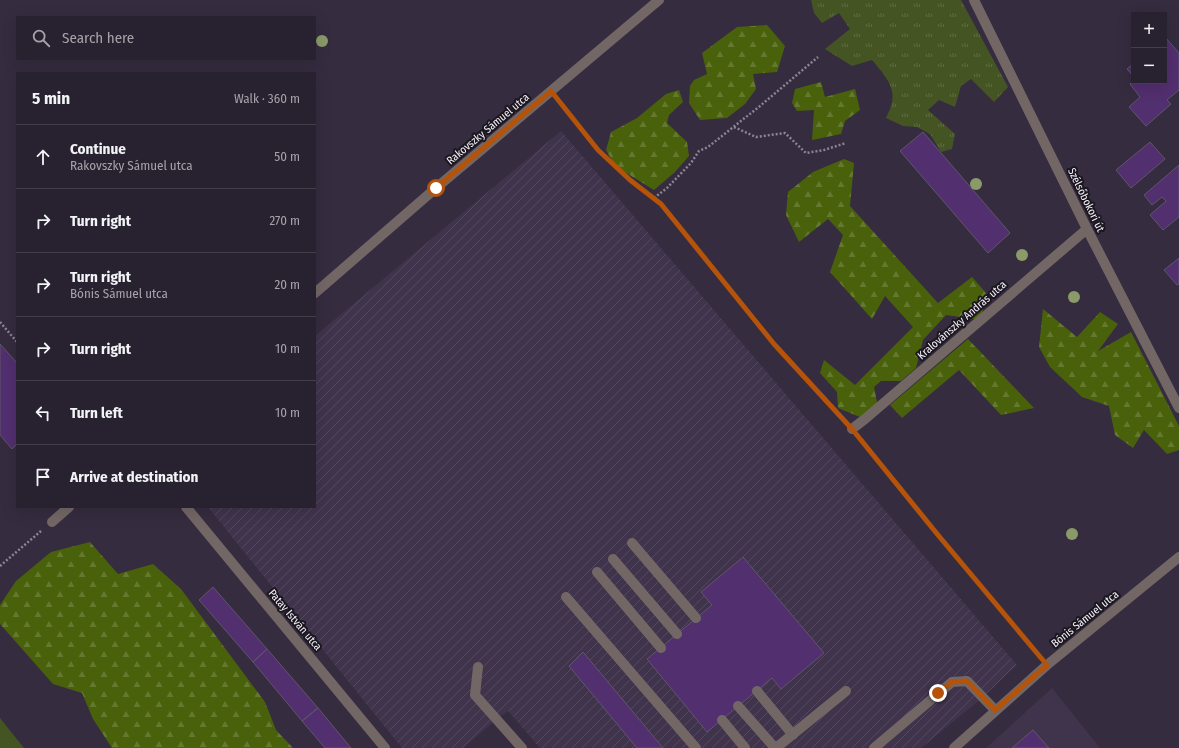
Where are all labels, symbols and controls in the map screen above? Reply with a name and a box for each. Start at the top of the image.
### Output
map controls [1131,12,1167,84]
button: + [1131,12,1167,48]
search box [16,16,316,60]
icon: search [30,27,52,49]
text: Search here [62,29,134,47]
button: − [1131,48,1167,84]
text: 5 min [32,88,70,109]
text: Walk · 360 m [234,91,300,106]
street label: Rakovszky Sámuel utca [444,91,532,167]
text: Continue [70,140,126,158]
icon: ahead [32,146,54,168]
text: 50 m [274,149,300,164]
text: Rakovszky Sámuel utca [70,158,193,173]
street label: Szélsőbokori út [1065,166,1107,234]
route start [427,179,445,197]
icon: right [32,210,54,232]
text: Turn right [70,212,131,230]
text: 270 m [269,213,300,228]
text: Turn right [70,268,131,286]
icon: right [32,274,54,296]
text: 20 m [274,277,300,292]
street label: Kralovánszky András utca [915,278,1009,362]
text: Bónis Sámuel utca [70,286,168,301]
icon: right [32,338,54,360]
text: Turn right [70,340,131,358]
text: 10 m [275,341,300,356]
icon: left [32,402,54,424]
text: Turn left [70,404,123,422]
text: 10 m [275,405,300,420]
icon: arrive [32,466,54,488]
text: Arrive at destination [70,468,198,486]
street label: Patay István utca [266,587,324,653]
street label: Bónis Sámuel utca [1049,588,1121,650]
route end [929,684,947,702]

